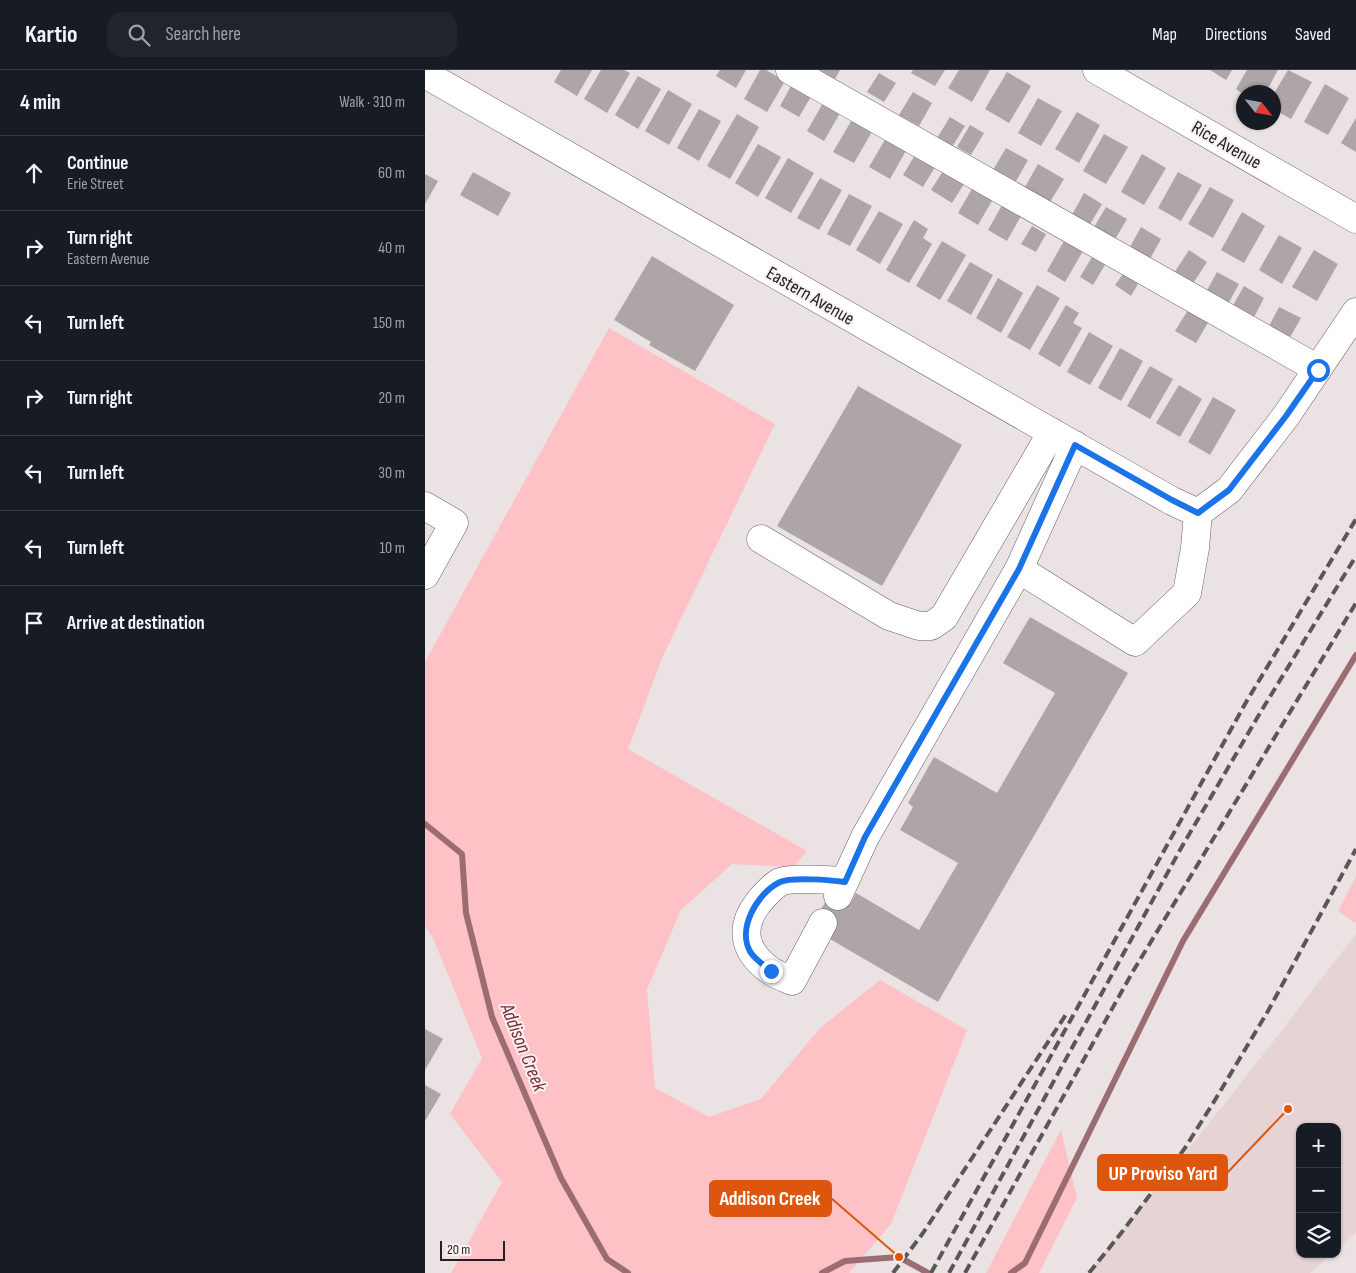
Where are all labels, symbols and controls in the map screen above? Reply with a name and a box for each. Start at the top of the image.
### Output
search box [107,12,457,57]
text: Kartio [25,20,77,49]
icon: search [125,21,153,49]
text: Search here [165,23,241,46]
text: Map [1152,24,1177,45]
text: Directions [1205,24,1267,45]
text: Saved [1295,24,1331,45]
north arrow [1236,85,1281,130]
text: 4 min [20,90,61,115]
text: Walk · 310 m [339,93,405,112]
street label: Rice Avenue [1187,116,1265,174]
text: Continue [67,152,128,175]
icon: ahead [20,159,48,187]
text: 60 m [378,164,405,183]
text: Erie Street [67,175,124,194]
text: Turn right [67,227,132,250]
icon: right [20,234,48,262]
text: 40 m [378,239,405,258]
text: Eastern Avenue [67,250,150,269]
street label: Eastern Avenue [762,262,858,331]
icon: left [20,309,48,337]
text: Turn left [67,312,124,335]
text: 150 m [373,314,405,333]
route start [1307,359,1330,382]
icon: right [20,384,48,412]
text: Turn right [67,387,132,410]
text: 20 m [378,389,405,408]
icon: left [20,459,48,487]
text: Turn left [67,462,124,485]
text: 30 m [378,464,405,483]
icon: left [20,534,48,562]
text: Turn left [67,537,124,560]
text: 10 m [379,539,405,558]
icon: arrive [20,609,48,637]
text: Arrive at destination [67,612,205,635]
route end [760,960,783,983]
water label: Addison Creek [494,999,552,1095]
map controls [1296,1123,1341,1258]
button: + [1296,1123,1341,1168]
callout: UP Proviso Yard [1098,1155,1227,1190]
text: UP Proviso Yard [1108,1162,1218,1186]
button: − [1296,1168,1341,1213]
callout: Addison Creek [710,1181,831,1216]
text: Addison Creek [719,1187,821,1211]
button: layers [1296,1213,1341,1258]
scale bar [440,1238,505,1261]
text: 20 m [447,1241,470,1258]

